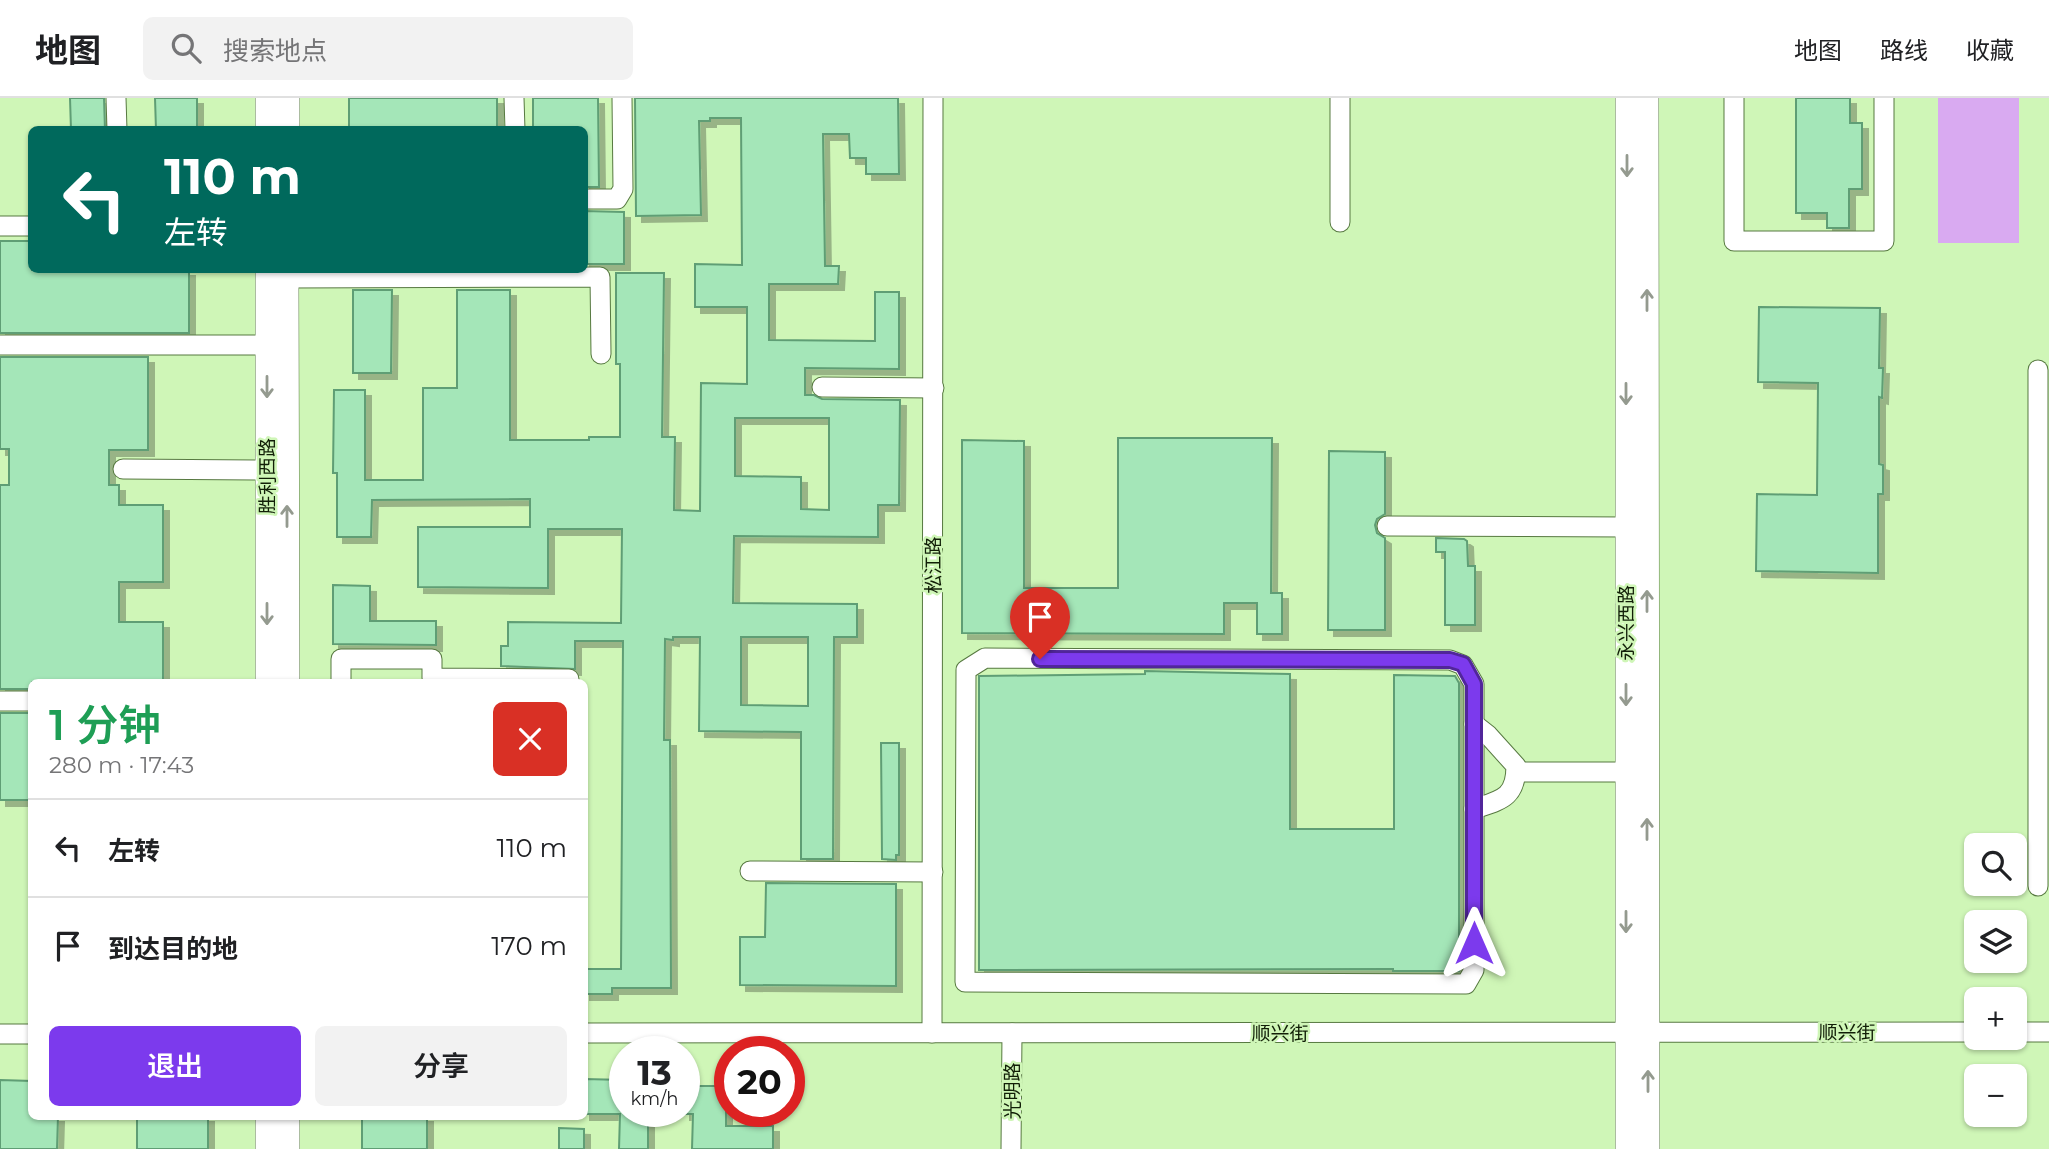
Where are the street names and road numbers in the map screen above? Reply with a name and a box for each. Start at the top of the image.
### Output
street label: 胜利西路 [256,438,279,514]
street label: 松江路 [922,536,945,594]
street label: 永兴西路 [1615,585,1638,661]
street label: 顺兴街 [1818,1021,1876,1044]
street label: 顺兴街 [1251,1022,1309,1045]
street label: 光明路 [1001,1062,1024,1120]

